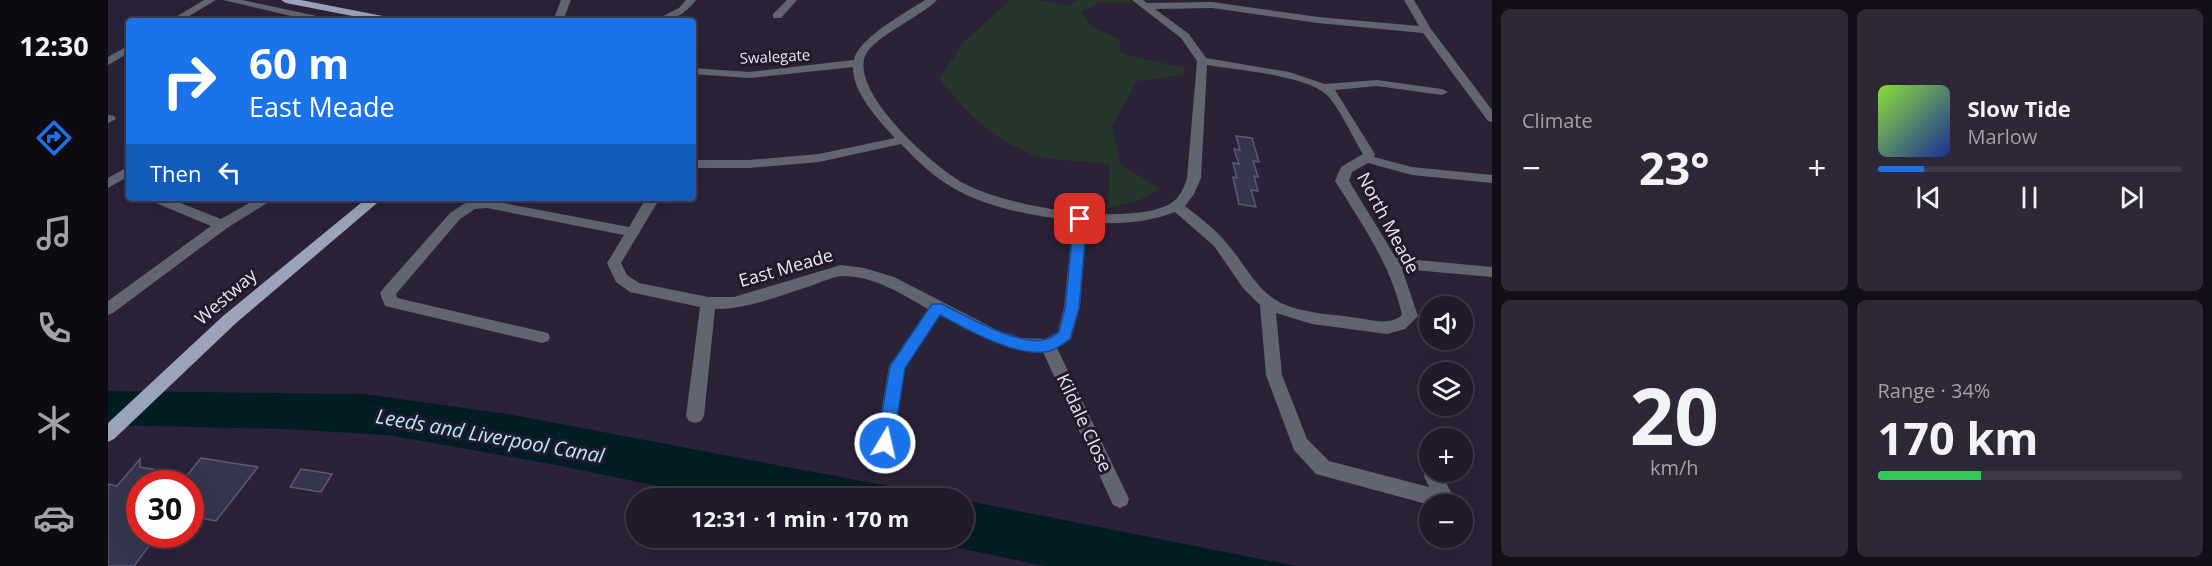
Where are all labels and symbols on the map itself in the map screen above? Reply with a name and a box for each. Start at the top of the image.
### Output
street label: Swalegate [739,44,811,68]
street label: North Meade [1352,168,1426,277]
pin [1054,193,1105,244]
street label: East Meade [736,242,836,292]
street label: Westway [189,262,262,330]
street label: Kildale Close [1052,370,1118,476]
water label: Leeds and Liverpool Canal [374,402,607,469]
position arrow [853,411,917,475]
speed limit sign: 30 [126,470,204,548]

